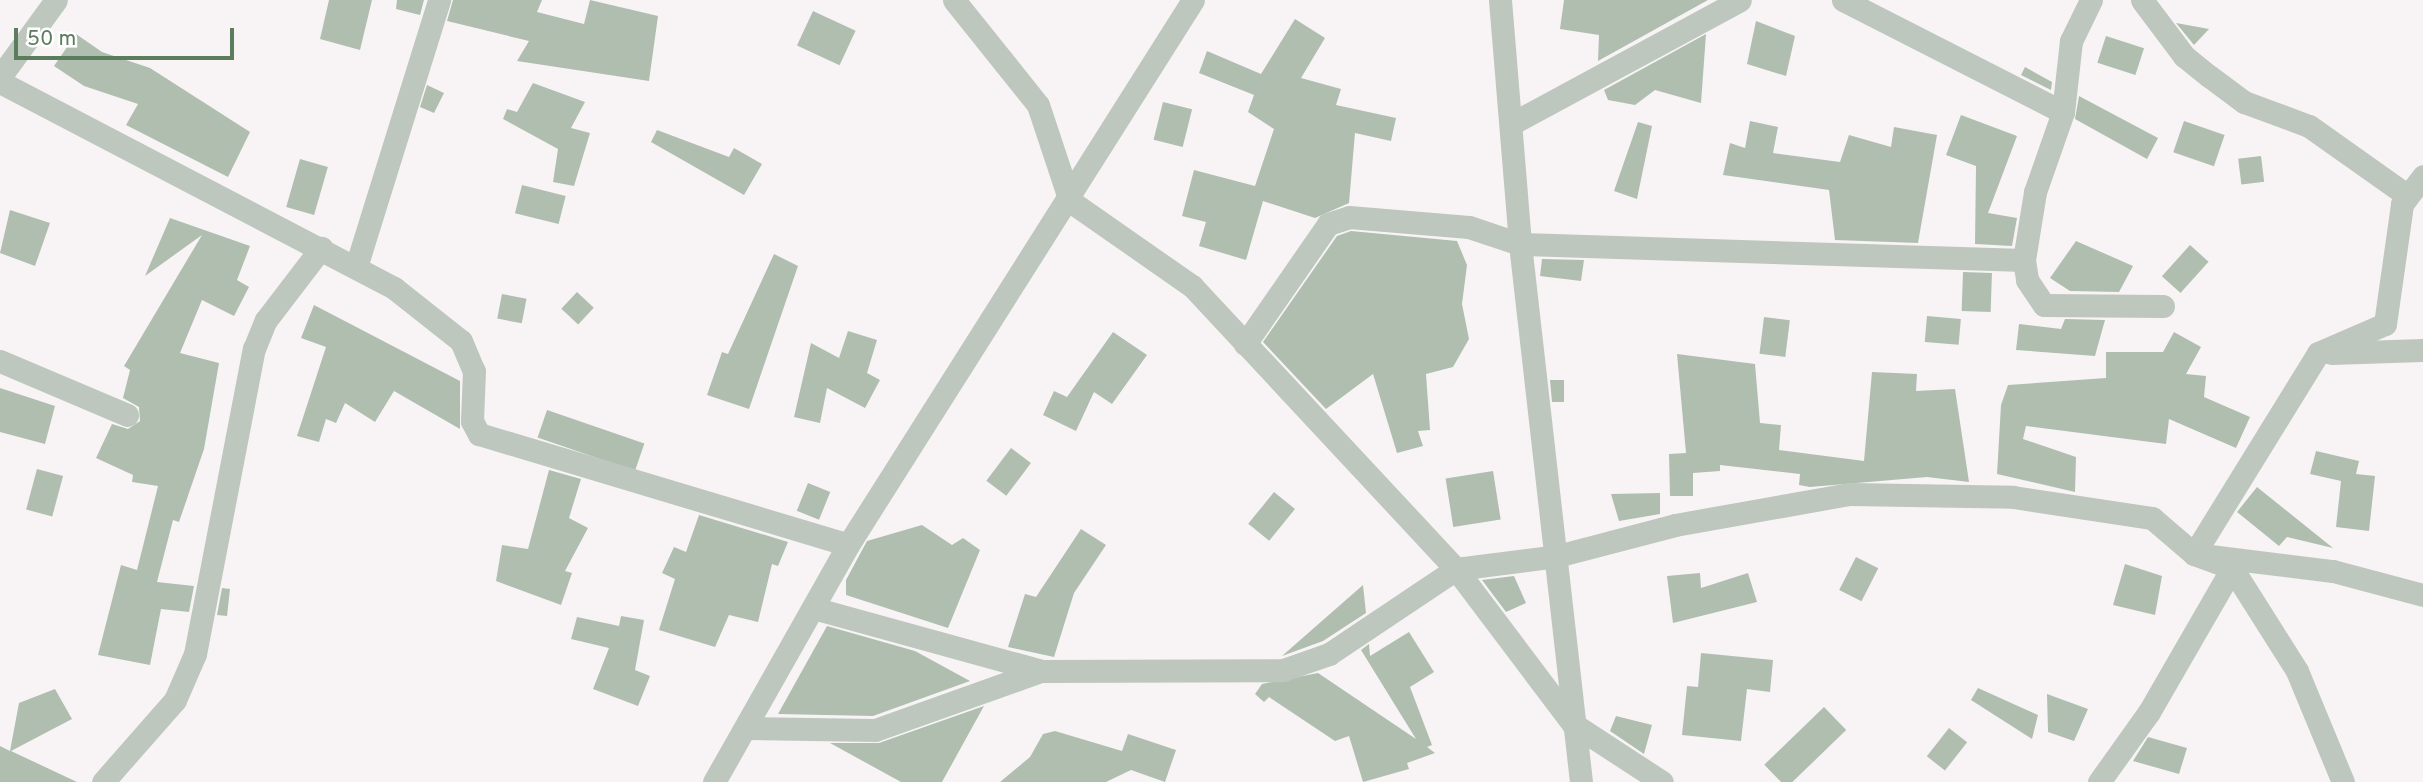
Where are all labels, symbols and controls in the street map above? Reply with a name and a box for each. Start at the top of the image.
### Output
scale bar [18,14,238,58]
text: 50 m [27,26,76,53]

